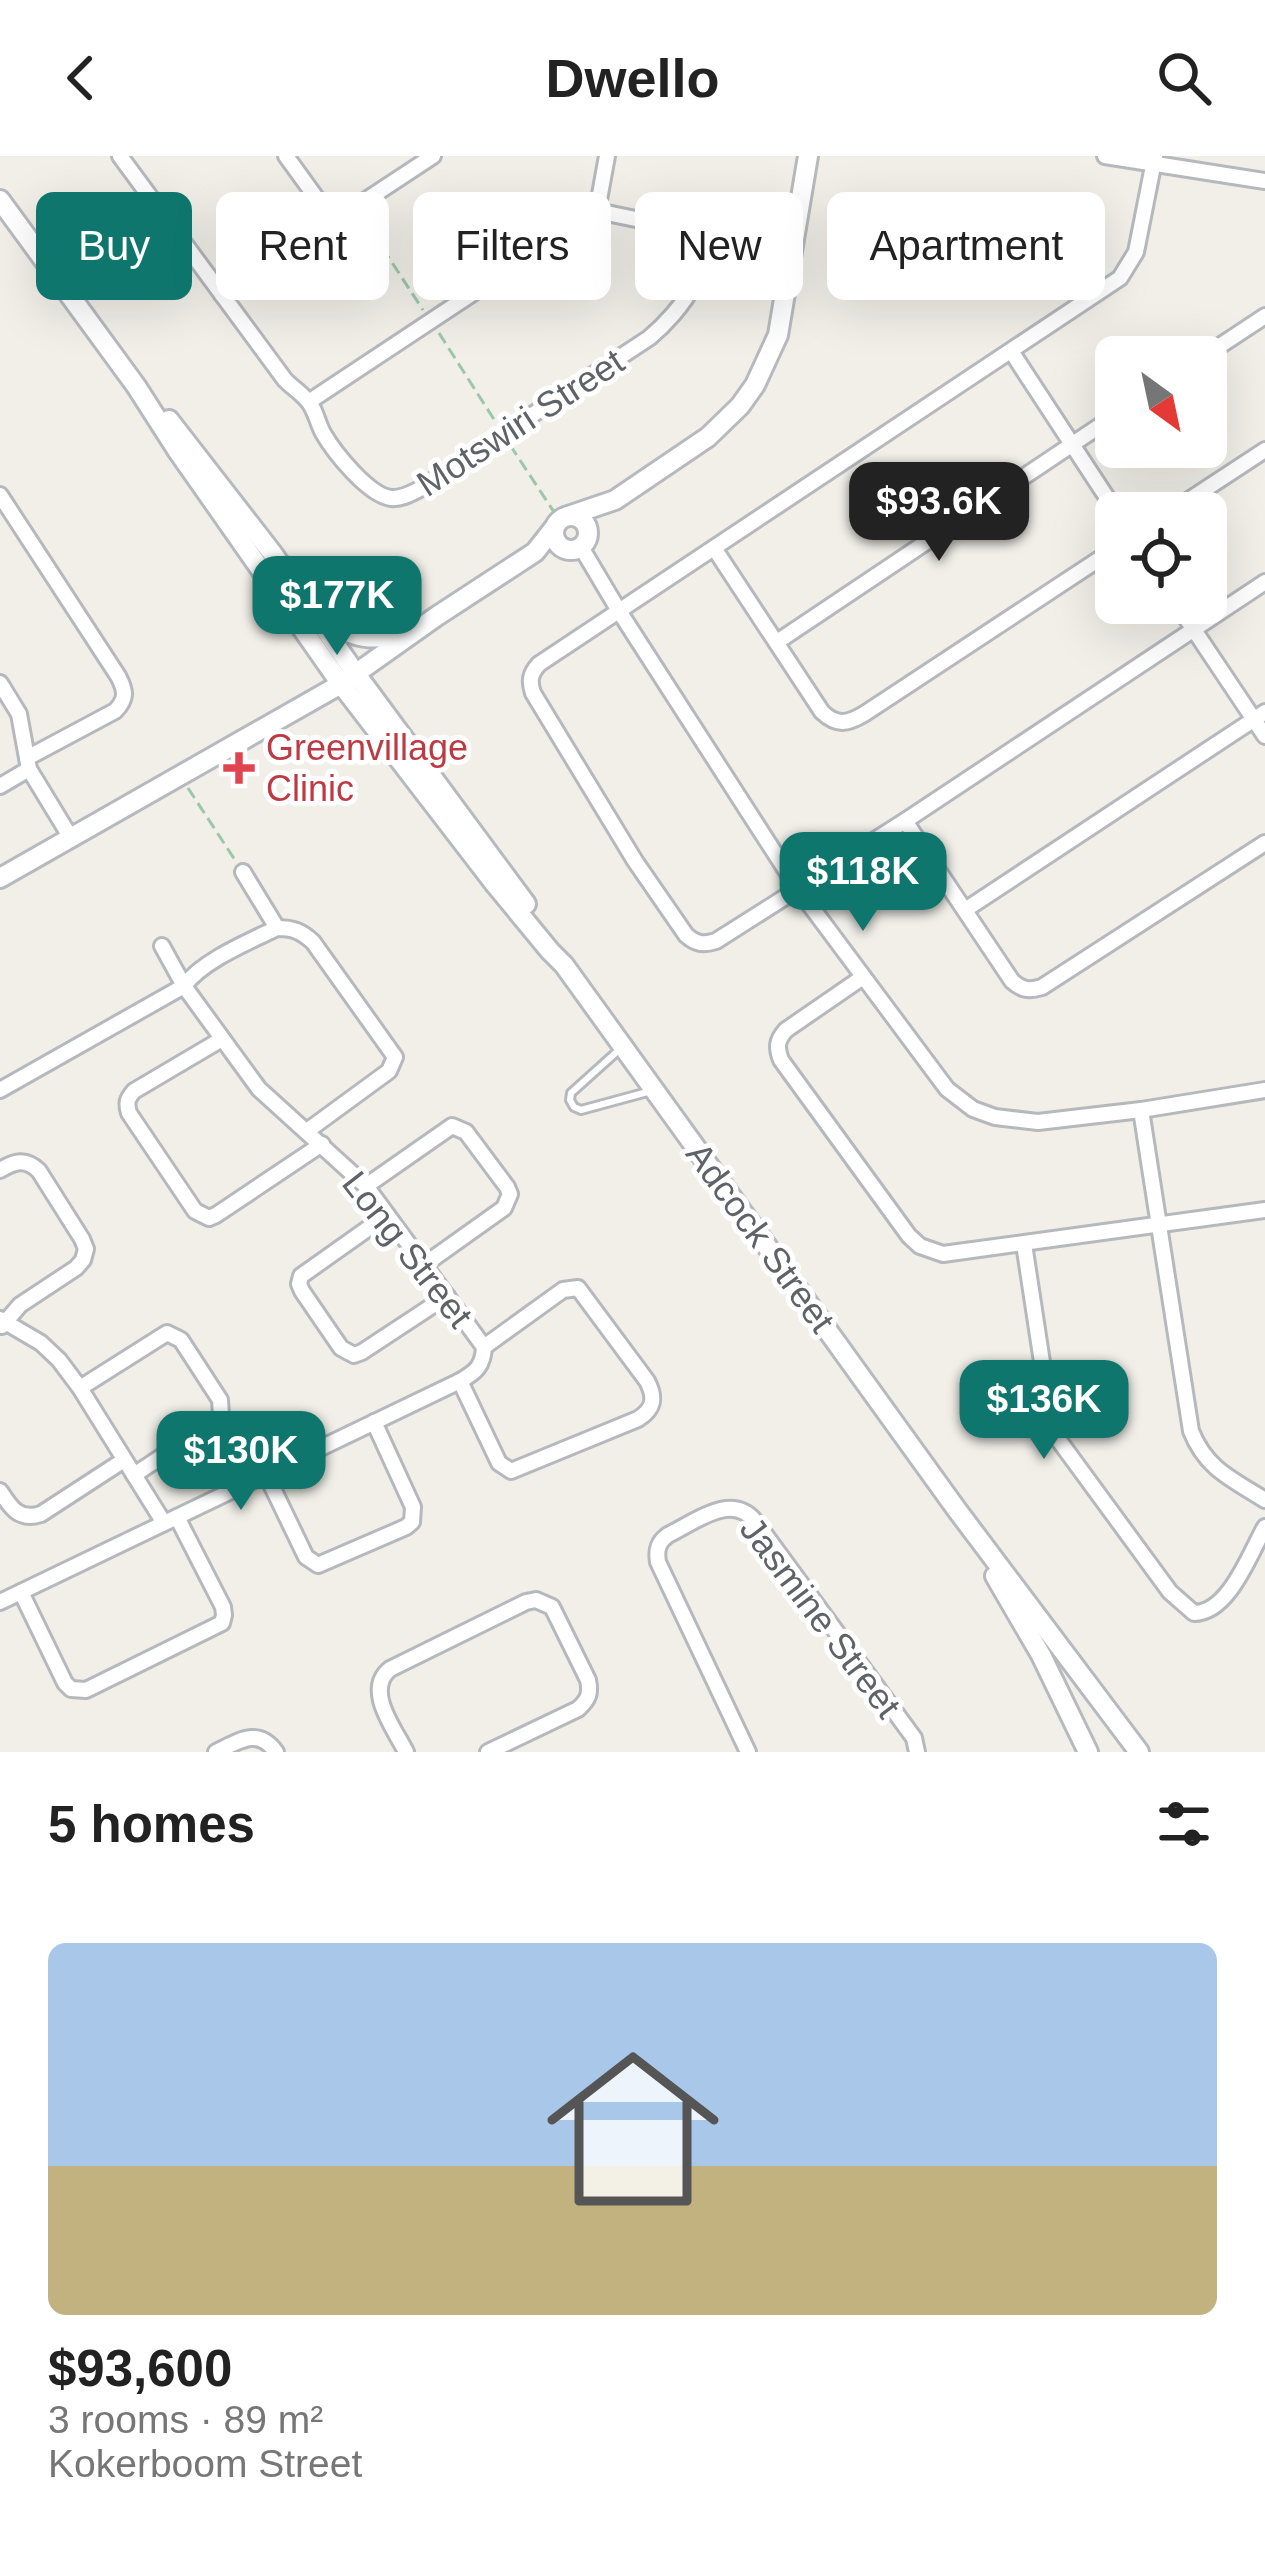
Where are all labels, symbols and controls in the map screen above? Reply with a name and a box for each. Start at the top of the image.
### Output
icon: back [48,45,114,111]
icon: search [1151,45,1217,111]
text: Dwello [545,48,720,108]
chip: Buy [36,192,192,300]
chip: Rent [216,192,389,300]
chip: Filters [413,192,611,300]
chip: New [635,192,803,300]
chip: Apartment [827,192,1105,300]
north arrow [1095,336,1227,468]
map controls [1095,336,1227,624]
street label: Motswiri Street [409,340,631,504]
pin: $93.6K [841,462,1037,564]
text: $93.6K [876,479,1002,522]
button: locate [1095,492,1227,624]
pin: $177K [253,556,421,658]
text: $177K [280,573,394,616]
place label: Greenvillage Clinic [266,727,468,809]
marker: Greenvillage Clinic [223,752,255,784]
pin: $118K [779,832,947,934]
text: $118K [807,849,919,892]
street label: Adcock Street [678,1135,843,1340]
street label: Long Street [334,1163,481,1335]
pin: $136K [960,1360,1128,1462]
text: $136K [987,1377,1101,1420]
pin: $130K [157,1411,325,1513]
text: $130K [184,1428,298,1471]
street label: Jasmine Street [732,1509,909,1726]
icon: filters [1151,1791,1217,1857]
text: 5 homes [48,1796,255,1853]
icon: home [525,2021,741,2237]
text: $93,600 [48,2340,232,2397]
text: 3 rooms · 89 m² [48,2398,323,2441]
text: Kokerboom Street [48,2442,362,2485]

